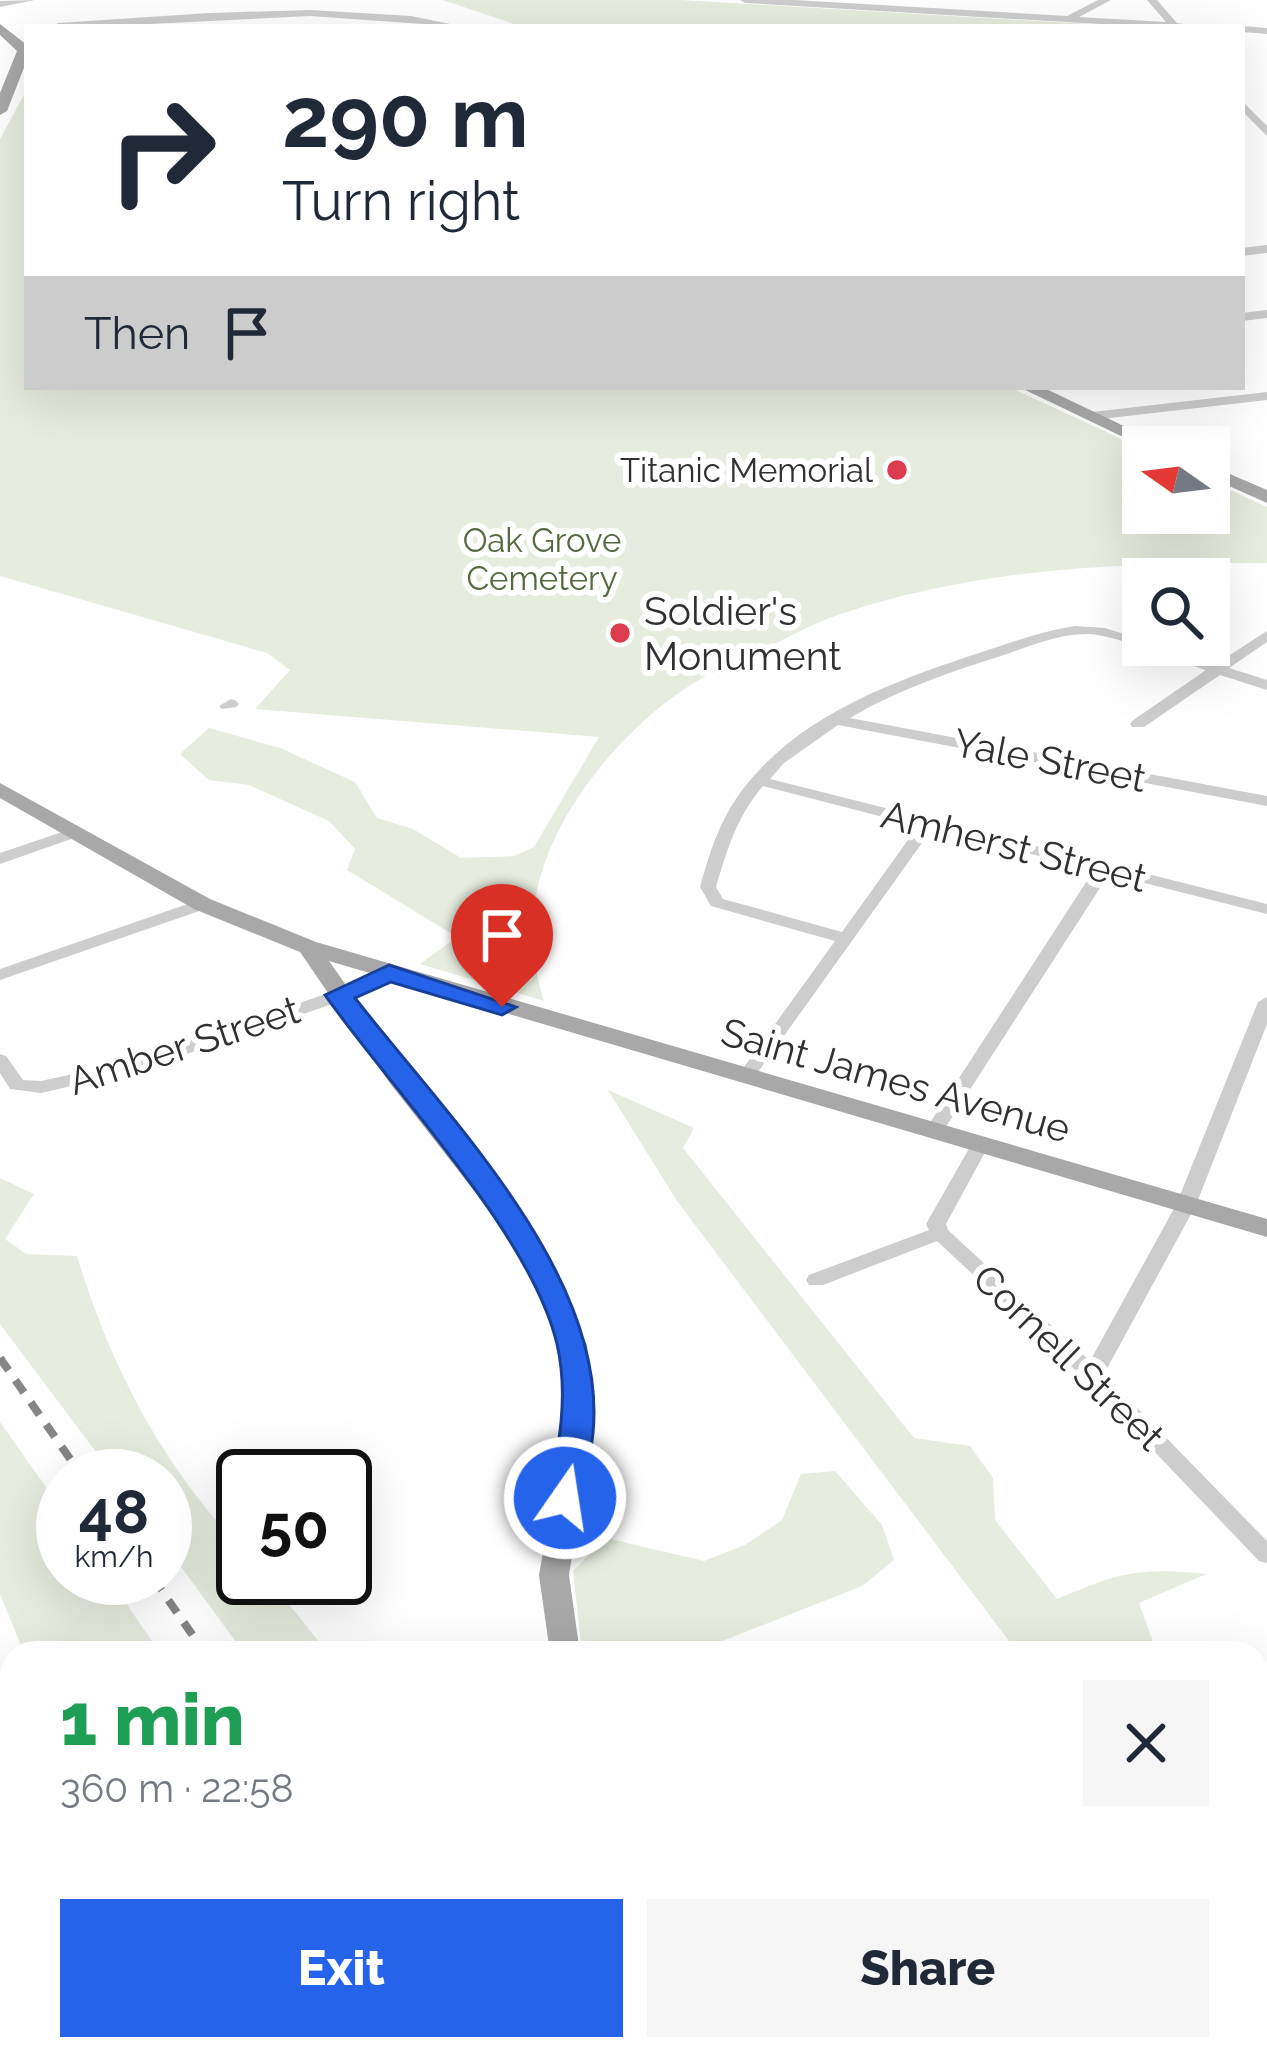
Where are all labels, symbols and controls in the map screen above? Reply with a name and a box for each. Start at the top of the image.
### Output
text: 290 m [282,68,529,167]
icon: right [84,72,240,228]
text: Turn right [282,169,520,233]
icon: arrive [214,300,280,366]
text: Then [84,307,190,360]
north arrow [1122,426,1230,534]
map controls [1122,426,1230,666]
place label: Titanic Memorial [620,451,874,490]
marker: Titanic Memorial [884,457,910,483]
park label: Oak Grove Cemetery [463,521,621,598]
button: search [1122,558,1230,666]
place label: Soldier's Monument [644,588,841,679]
marker: Soldier's Monument [607,620,633,646]
street label: Yale Street [950,719,1150,801]
street label: Amherst Street [877,791,1151,901]
pin [451,884,553,1007]
icon: arrive [469,902,535,968]
street label: Amber Street [63,986,305,1104]
street label: Saint James Avenue [716,1008,1076,1152]
street label: Cornell Street [964,1255,1174,1459]
position arrow [502,1435,628,1561]
speed limit sign: 50 [216,1449,372,1605]
text: 48 [79,1477,149,1547]
text: km/h [74,1539,154,1574]
text: 1 min [60,1677,245,1762]
button: close [1083,1680,1209,1806]
text: 360 m · 22:58 [60,1765,294,1811]
button: Exit [60,1899,623,2037]
button: Share [647,1899,1209,2037]

